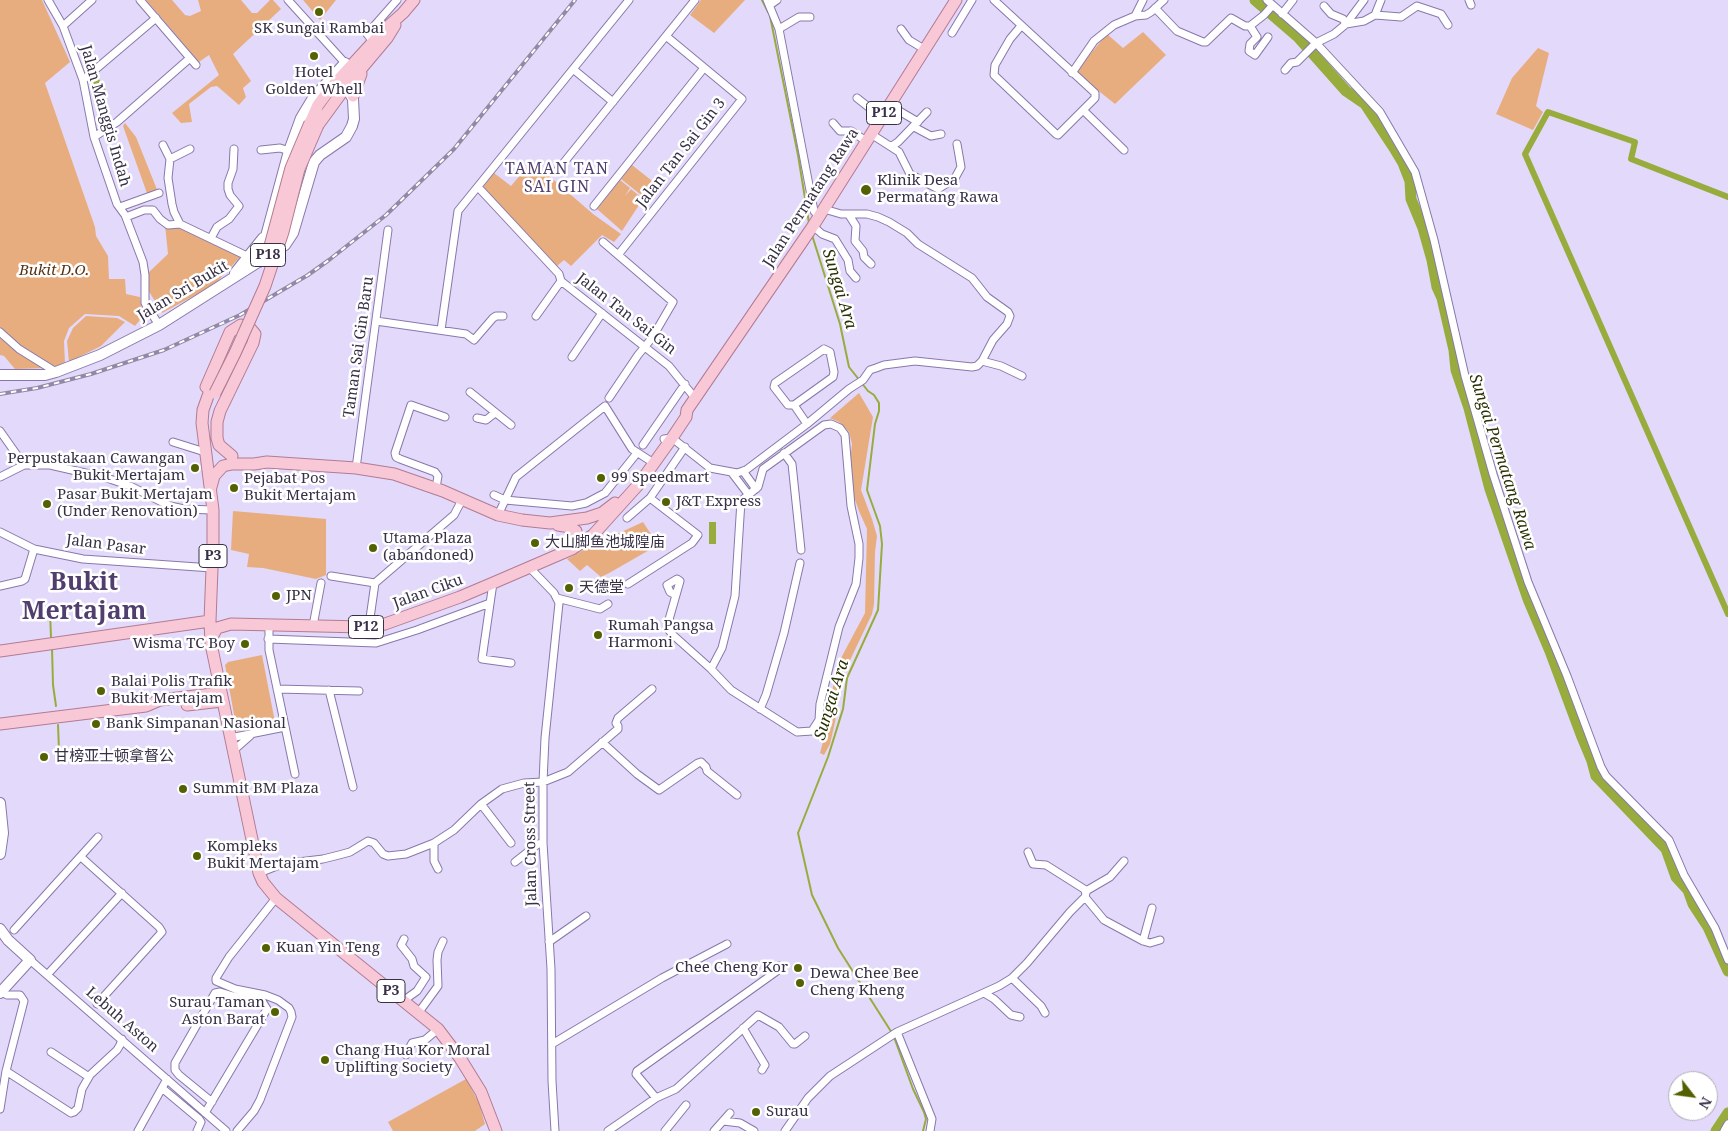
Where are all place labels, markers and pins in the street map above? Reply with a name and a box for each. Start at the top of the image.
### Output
marker: SK Sungai Rambai [313,6,325,18]
place label: SK Sungai Rambai [254,20,384,38]
marker: Hotel Golden Whell [308,50,320,62]
place label: Hotel Golden Whell [265,64,363,99]
place label: Klinik Desa Permatang Rawa [877,172,999,207]
marker: Klinik Desa Permatang Rawa [859,183,873,197]
place label: Perpustakaan Cawangan Bukit Mertajam [7,450,185,485]
marker: Perpustakaan Cawangan Bukit Mertajam [189,462,201,474]
place label: 99 Speedmart [611,469,709,487]
place label: Pejabat Pos Bukit Mertajam [244,470,356,505]
marker: 99 Speedmart [595,472,607,484]
marker: Pejabat Pos Bukit Mertajam [228,482,240,494]
place label: Pasar Bukit Mertajam (Under Renovation) [57,486,213,521]
place label: J&T Express [676,493,761,511]
marker: J&T Express [660,496,672,508]
marker: Pasar Bukit Mertajam (Under Renovation) [41,498,53,510]
place label: Utama Plaza (abandoned) [383,530,474,565]
place label: 大山脚鱼池城隍庙 [545,534,665,552]
marker: 大山脚鱼池城隍庙 [529,537,541,549]
marker: Utama Plaza (abandoned) [367,542,379,554]
place label: 天德堂 [579,579,624,597]
marker: 天德堂 [563,582,575,594]
place label: JPN [286,587,312,605]
marker: JPN [270,590,282,602]
place label: Rumah Pangsa Harmoni [608,617,714,652]
marker: Rumah Pangsa Harmoni [592,629,604,641]
place label: Wisma TC Boy [133,635,235,653]
marker: Wisma TC Boy [239,638,251,650]
place label: Balai Polis Trafik Bukit Mertajam [111,673,232,708]
marker: Balai Polis Trafik Bukit Mertajam [95,685,107,697]
place label: Bank Simpanan Nasional [106,715,286,733]
marker: Bank Simpanan Nasional [90,718,102,730]
place label: 甘榜亚士顿拿督公 [54,748,174,766]
marker: 甘榜亚士顿拿督公 [38,751,50,763]
place label: Summit BM Plaza [193,780,319,798]
marker: Summit BM Plaza [177,783,189,795]
place label: Kompleks Bukit Mertajam [207,838,319,873]
marker: Kompleks Bukit Mertajam [191,850,203,862]
place label: Kuan Yin Teng [276,939,380,957]
marker: Kuan Yin Teng [260,942,272,954]
place label: Chee Cheng Kor [675,959,788,977]
marker: Chee Cheng Kor [792,962,804,974]
place label: Dewa Chee Bee Cheng Kheng [810,965,919,1000]
marker: Dewa Chee Bee Cheng Kheng [794,977,806,989]
place label: Surau Taman Aston Barat [169,994,265,1029]
marker: Surau Taman Aston Barat [269,1006,281,1018]
place label: Chang Hua Kor Moral Uplifting Society [335,1042,490,1077]
marker: Chang Hua Kor Moral Uplifting Society [319,1054,331,1066]
place label: Surau [766,1103,808,1121]
marker: Surau [750,1106,762,1118]

